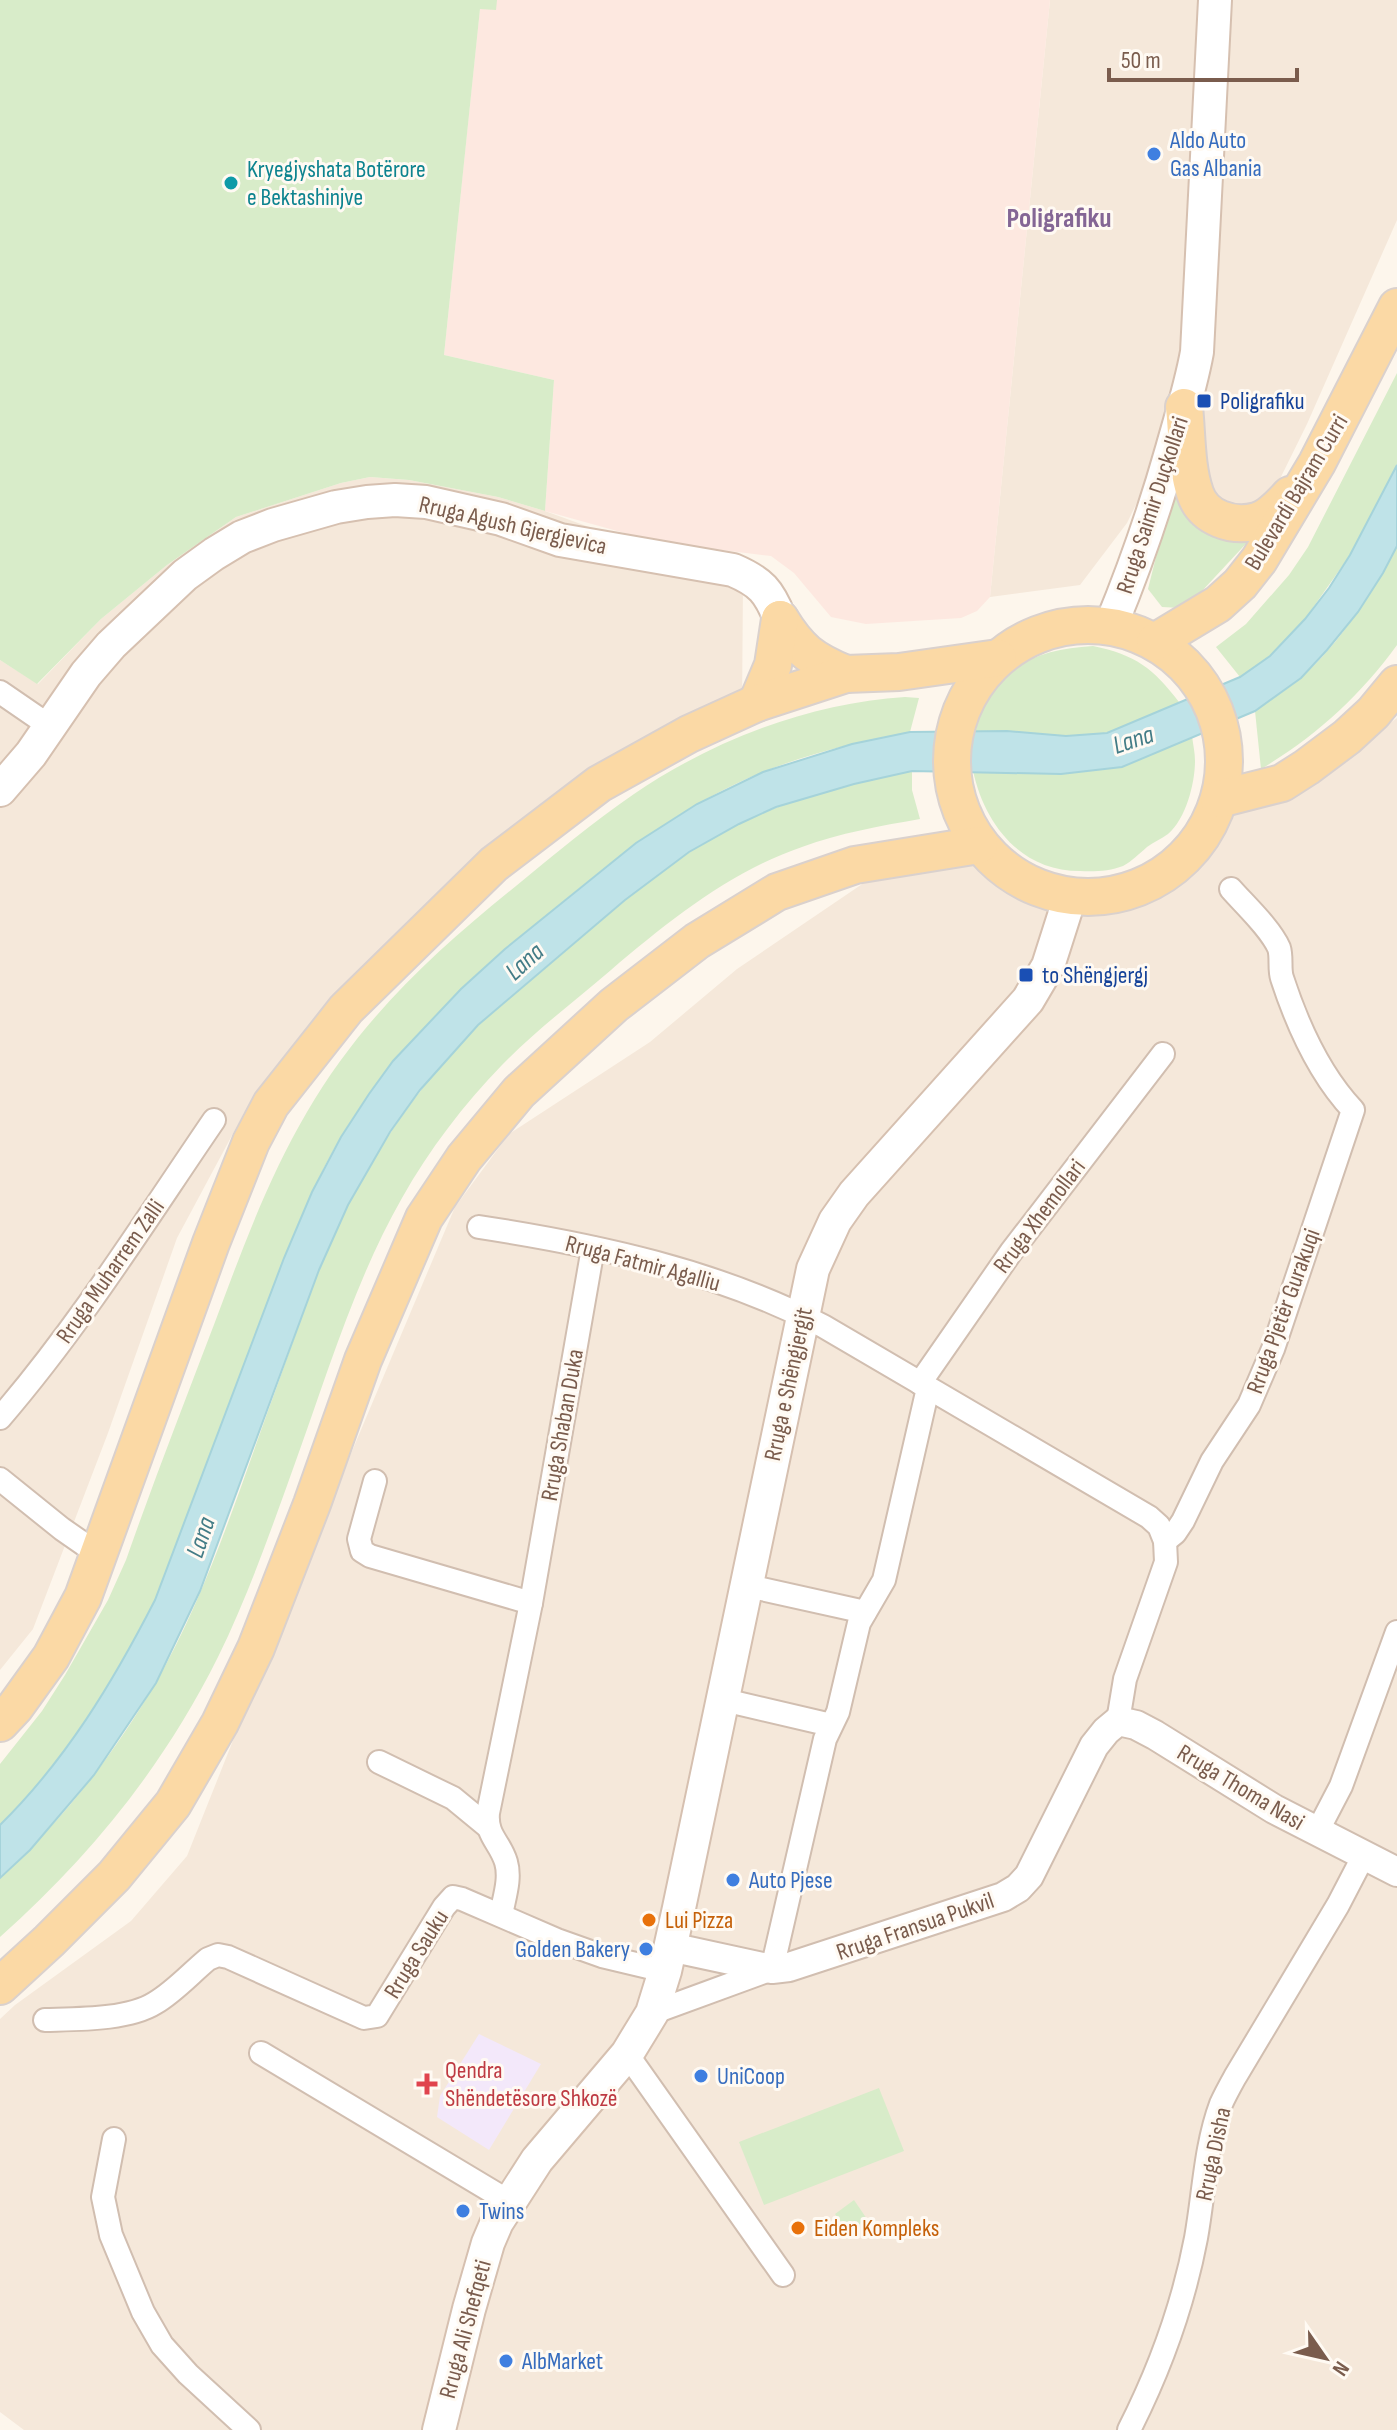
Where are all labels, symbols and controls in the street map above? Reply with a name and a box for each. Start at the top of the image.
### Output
scale bar [1109,32,1297,82]
text: 50 m [1121,46,1161,75]
place label: Aldo Auto Gas Albania [1169,126,1262,183]
marker: Aldo Auto Gas Albania [1145,145,1163,163]
place label: Kryegjyshata Botërore e Bektashinjve [247,155,426,212]
marker: Kryegjyshata Botërore e Bektashinjve [222,174,240,192]
district label: Poligrafiku [1006,202,1112,235]
place label: Poligrafiku [1220,387,1305,416]
marker: Poligrafiku [1195,392,1213,410]
street label: Bulevardi Bajram Curri [1238,409,1354,575]
street label: Rruga Saimir Duçkollari [1110,413,1195,597]
street label: Rruga Agush Gjergjevica [416,490,610,561]
water label: Lana [1109,719,1158,762]
water label: Lana [499,937,551,987]
place label: to Shëngjergj [1042,961,1148,990]
marker: to Shëngjergj [1017,966,1035,984]
street label: Rruga Xhemollari [987,1154,1092,1279]
street label: Rruga Muharrem Zalli [50,1194,171,1349]
street label: Rruga Pjetër Gurakuqi [1240,1225,1327,1398]
street label: Rruga Fatmir Agalliu [562,1229,723,1298]
street label: Rruga e Shëngjergjt [758,1305,819,1464]
street label: Rruga Shaban Duka [535,1347,590,1503]
water label: Lana [180,1513,223,1562]
street label: Rruga Thoma Nasi [1172,1738,1310,1837]
place label: Auto Pjese [748,1866,833,1895]
marker: Auto Pjese [724,1871,742,1889]
street label: Rruga Fransua Pukvil [833,1886,998,1967]
street label: Rruga Sauku [378,1905,455,2004]
place label: Lui Pizza [665,1906,733,1935]
marker: Lui Pizza [640,1911,658,1929]
place label: Golden Bakery [515,1935,630,1964]
marker: Golden Bakery [637,1940,655,1958]
place label: Qendra Shëndetësore Shkozë [445,2056,617,2113]
place label: UniCoop [717,2062,785,2091]
marker: UniCoop [692,2067,710,2085]
marker: Qendra Shëndetësore Shkozë [416,2073,438,2095]
street label: Rruga Disha [1189,2105,1238,2203]
place label: Twins [479,2197,524,2226]
marker: Twins [454,2202,472,2220]
place label: Eiden Kompleks [814,2214,939,2243]
marker: Eiden Kompleks [789,2219,807,2237]
street label: Rruga Ali Shefqeti [433,2257,498,2402]
north arrow [1285,2318,1365,2398]
place label: AlbMarket [521,2347,603,2376]
marker: AlbMarket [497,2352,515,2370]
text: N [1326,2356,1355,2381]

